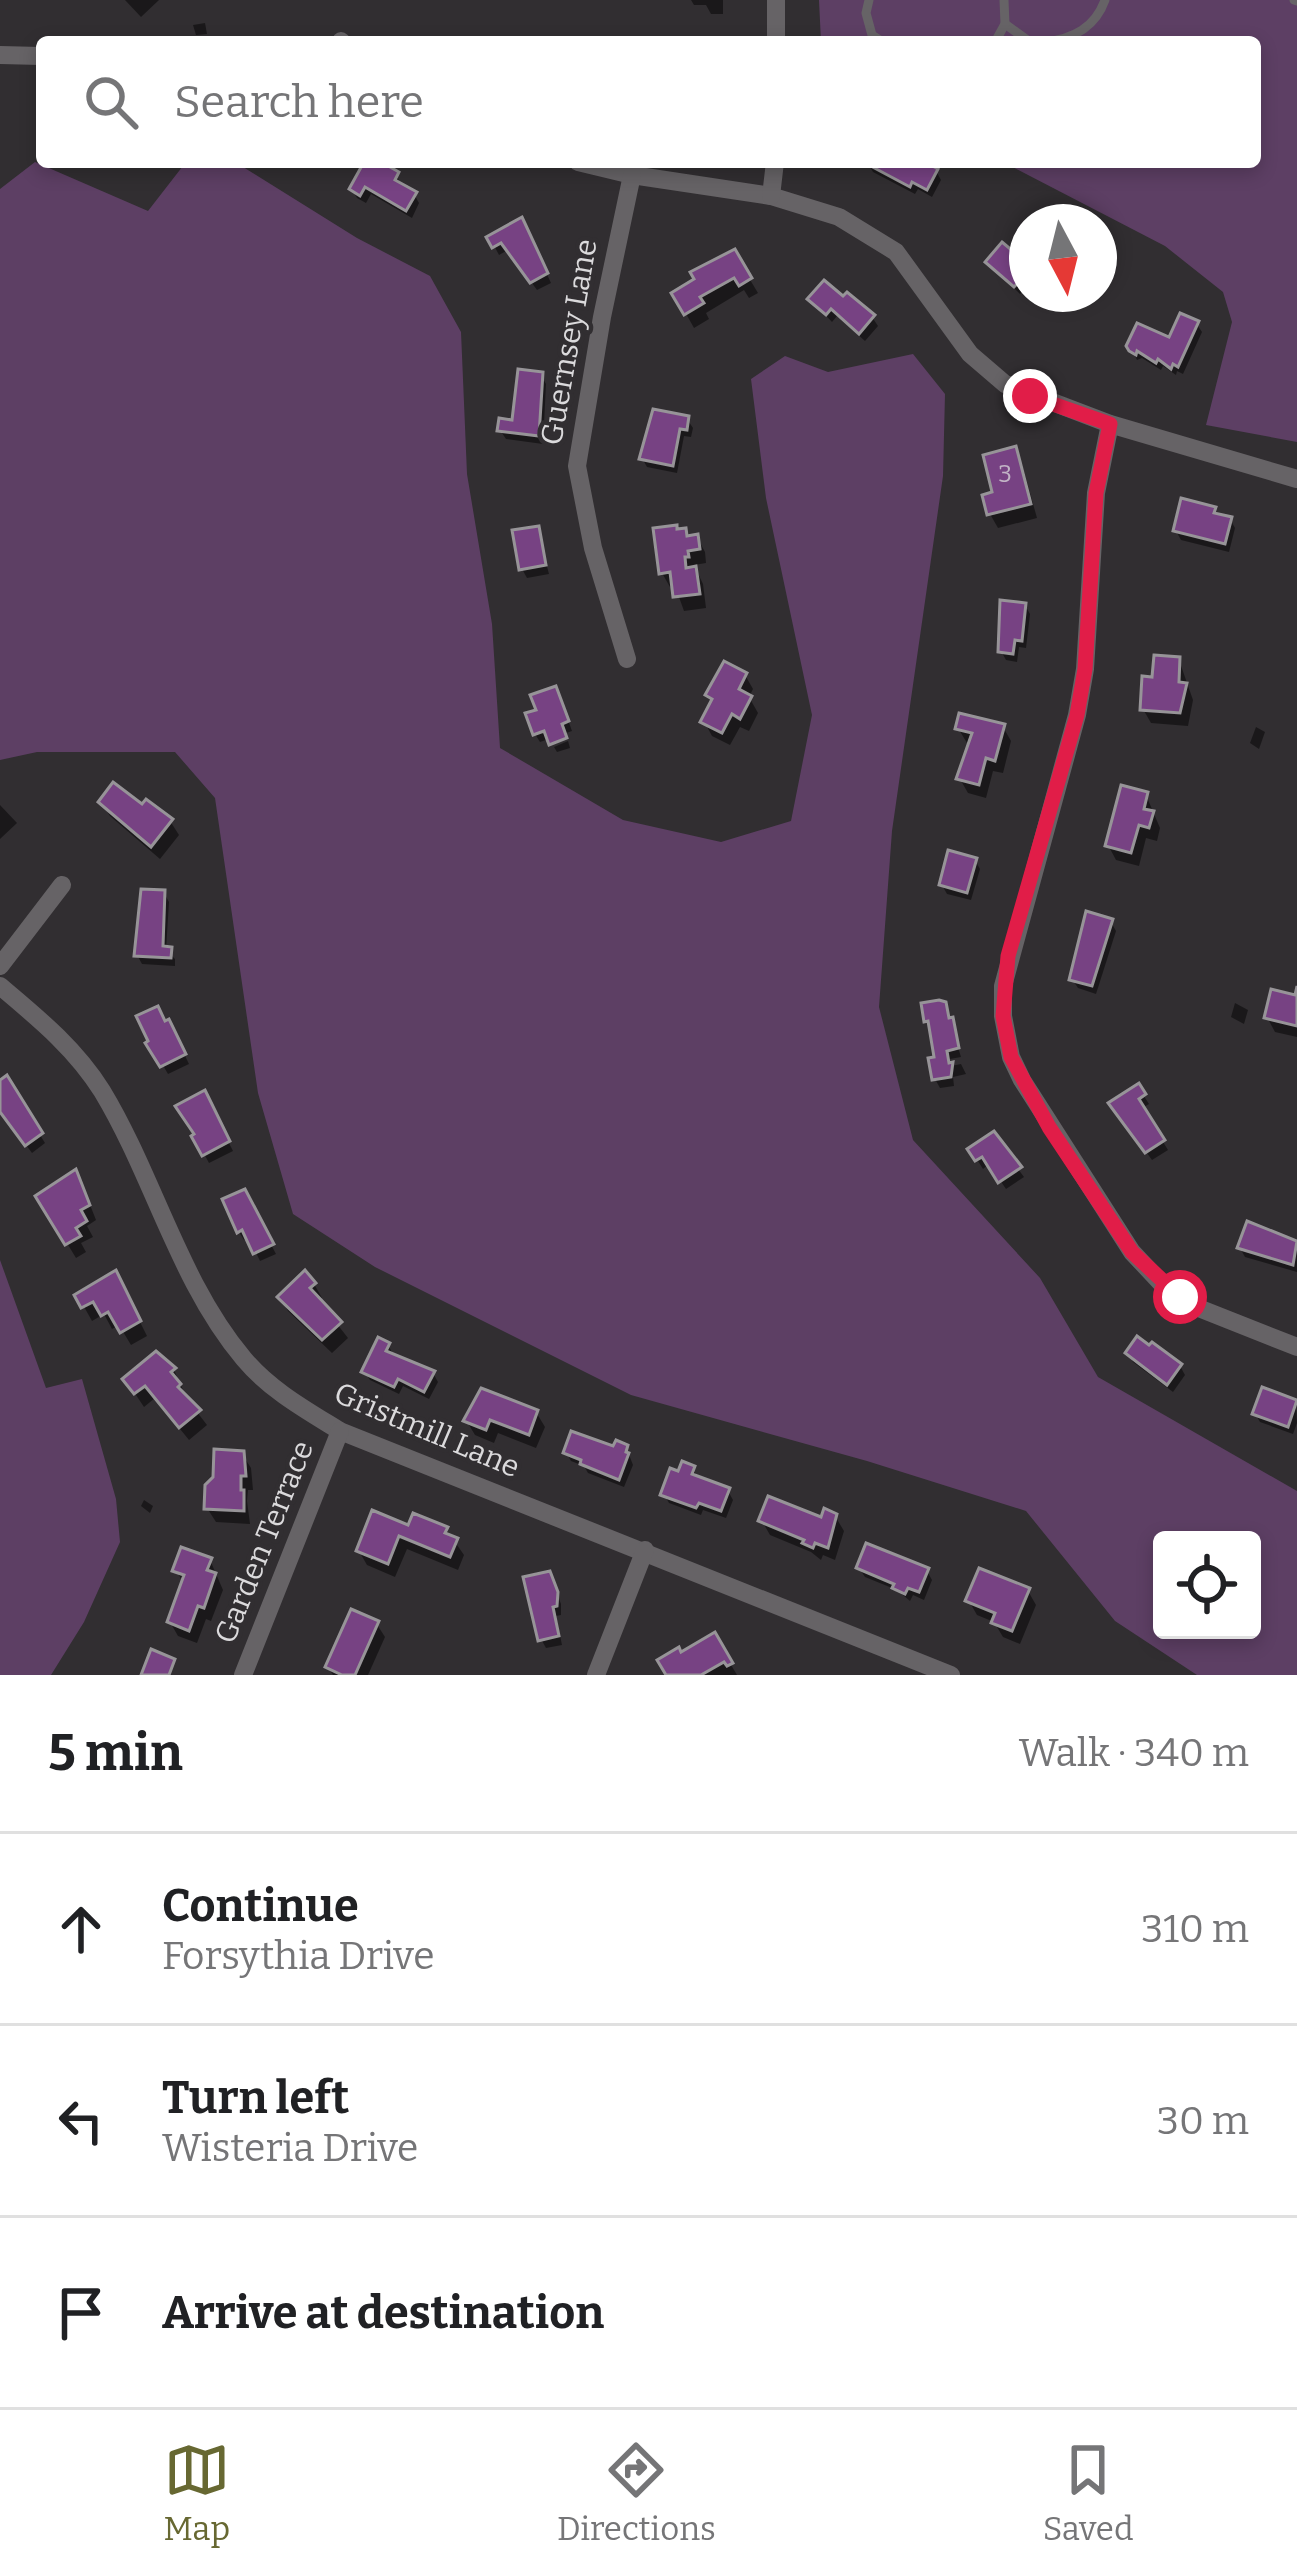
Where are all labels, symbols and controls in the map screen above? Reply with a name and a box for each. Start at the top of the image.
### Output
search box [36,36,1261,168]
icon: search [78,69,144,135]
text: Search here [174,75,424,129]
north arrow [1009,204,1117,312]
street label: Guernsey Lane [533,236,605,448]
route end [1003,369,1057,423]
house number: 3 [998,460,1012,488]
route start [1153,1270,1207,1324]
street label: Gristmill Lane [329,1375,525,1485]
street label: Garden Terrace [207,1435,321,1649]
map controls [1153,1531,1261,1639]
button: locate [1153,1531,1261,1639]
text: 5 min [48,1722,183,1784]
text: Walk · 340 m [1019,1730,1249,1776]
text: Continue [162,1879,359,1933]
icon: ahead [48,1896,114,1962]
text: 310 m [1141,1906,1249,1952]
text: Forsythia Drive [162,1933,434,1979]
text: Turn left [162,2071,349,2125]
icon: left [48,2088,114,2154]
text: 30 m [1157,2098,1249,2144]
text: Wisteria Drive [162,2125,418,2171]
icon: arrive [48,2280,114,2346]
text: Arrive at destination [162,2286,604,2340]
tab: Map [164,2437,230,2549]
tab: Directions [557,2437,716,2549]
tab: Saved [1043,2437,1133,2549]

